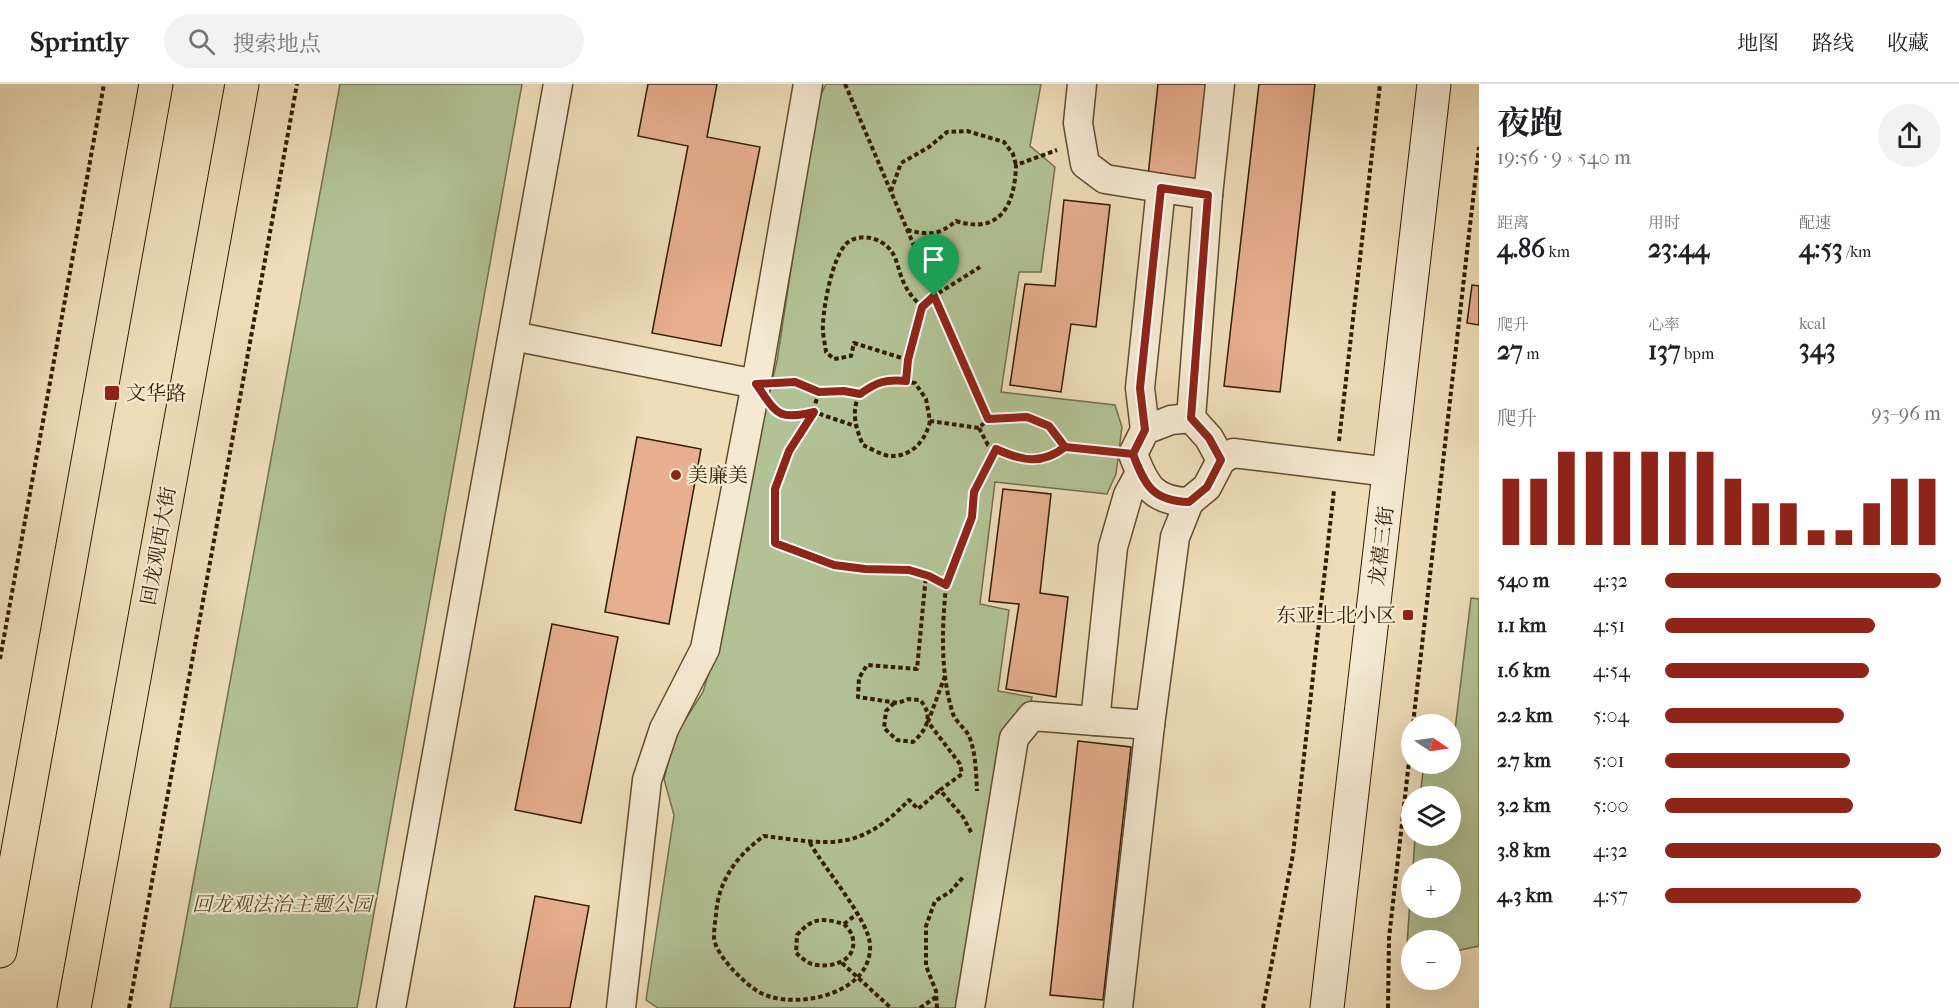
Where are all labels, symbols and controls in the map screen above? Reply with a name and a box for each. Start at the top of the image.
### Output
search box [164,14,584,68]
text: Sprintly [30,25,128,58]
icon: search [185,25,218,58]
text: 搜索地点 [233,31,321,57]
text: 地图 [1737,31,1779,55]
text: 路线 [1812,31,1854,55]
text: 收藏 [1887,31,1929,55]
text: 夜跑 [1497,104,1563,143]
button: share [1878,104,1941,167]
text: 19:56 · 9 × 540 m [1497,146,1631,169]
text: 距离 [1497,213,1529,232]
text: 用时 [1648,213,1680,232]
text: 配速 [1799,213,1831,232]
text: 4.86 [1497,233,1545,264]
text: 23:44 [1648,233,1709,264]
text: 4:53 [1799,233,1843,264]
pin [908,234,959,296]
text: km [1545,242,1570,261]
text: /km [1843,242,1871,261]
icon: arrive [917,243,950,276]
text: kcal [1799,314,1826,333]
text: 爬升 [1497,315,1529,334]
text: 心率 [1648,315,1680,334]
text: 343 [1799,333,1836,364]
text: 27 [1497,335,1523,366]
text: 137 [1648,335,1681,366]
text: m [1523,344,1540,363]
text: bpm [1681,344,1714,363]
place label: 文华路 [126,382,186,405]
marker: 文华路 [103,384,121,402]
text: 93–96 m [1871,402,1941,425]
text: 爬升 [1497,407,1537,430]
place label: 美廉美 [688,464,748,487]
marker: 美廉美 [669,468,683,482]
street label: 回龙观西大街 [137,485,180,607]
street label: 龙禧三街 [1365,505,1398,587]
text: 540 m [1497,569,1549,592]
text: 4:32 [1593,569,1628,592]
place label: 东亚上北小区 [1276,604,1396,627]
marker: 东亚上北小区 [1401,608,1415,622]
text: 1.1 km [1497,614,1546,637]
text: 4:51 [1593,614,1625,637]
text: 1.6 km [1497,659,1550,682]
text: 4:54 [1593,659,1630,682]
text: 2.2 km [1497,704,1553,727]
text: 5:04 [1593,704,1629,727]
north arrow [1401,714,1461,774]
map controls [1401,714,1461,990]
text: 2.7 km [1497,749,1551,772]
text: 5:01 [1593,749,1625,772]
button: layers [1401,786,1461,846]
text: 3.2 km [1497,794,1551,817]
text: 5:00 [1593,794,1629,817]
text: 3.8 km [1497,839,1550,862]
text: 4:32 [1593,839,1628,862]
button: + [1401,858,1461,918]
text: 4.3 km [1497,884,1553,907]
text: 4:57 [1593,884,1628,907]
park label: 回龙观法治主题公园 [192,893,375,916]
button: − [1401,930,1461,990]

